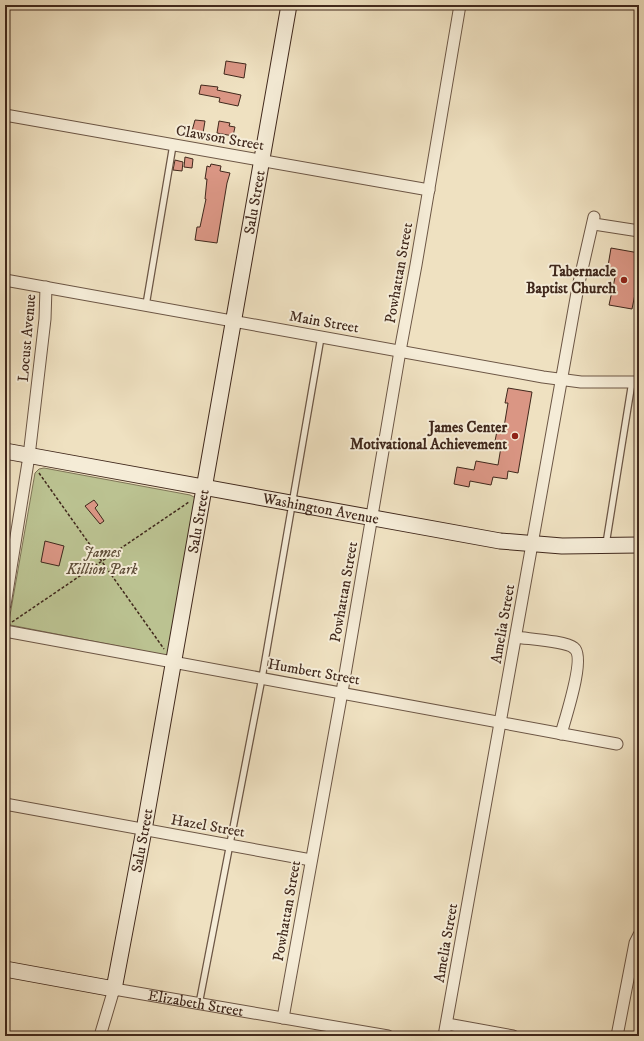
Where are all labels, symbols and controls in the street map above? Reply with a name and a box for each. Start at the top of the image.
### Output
street label: Clawson Street [174,121,266,155]
street label: Salu Street [239,169,269,236]
street label: Powhattan Street [381,221,417,325]
place label: Tabernacle Baptist Church [526,262,617,298]
marker: Tabernacle Baptist Church [619,275,629,285]
street label: Locust Avenue [14,293,40,383]
street label: Main Street [288,307,361,338]
place label: James Center Motivational Achievement [350,418,507,454]
marker: James Center Motivational Achievement [510,431,520,441]
street label: Salu Street [183,488,213,555]
street label: Washington Avenue [260,488,380,528]
street label: Powhattan Street [326,540,362,644]
park label: James Killion Park [65,543,138,579]
street label: Amelia Street [487,583,519,665]
street label: Humbert Street [266,655,362,689]
street label: Salu Street [127,807,157,874]
street label: Hazel Street [169,810,247,842]
street label: Powhattan Street [269,859,305,963]
street label: Amelia Street [430,902,462,984]
street label: Elizabeth Street [147,985,245,1021]

